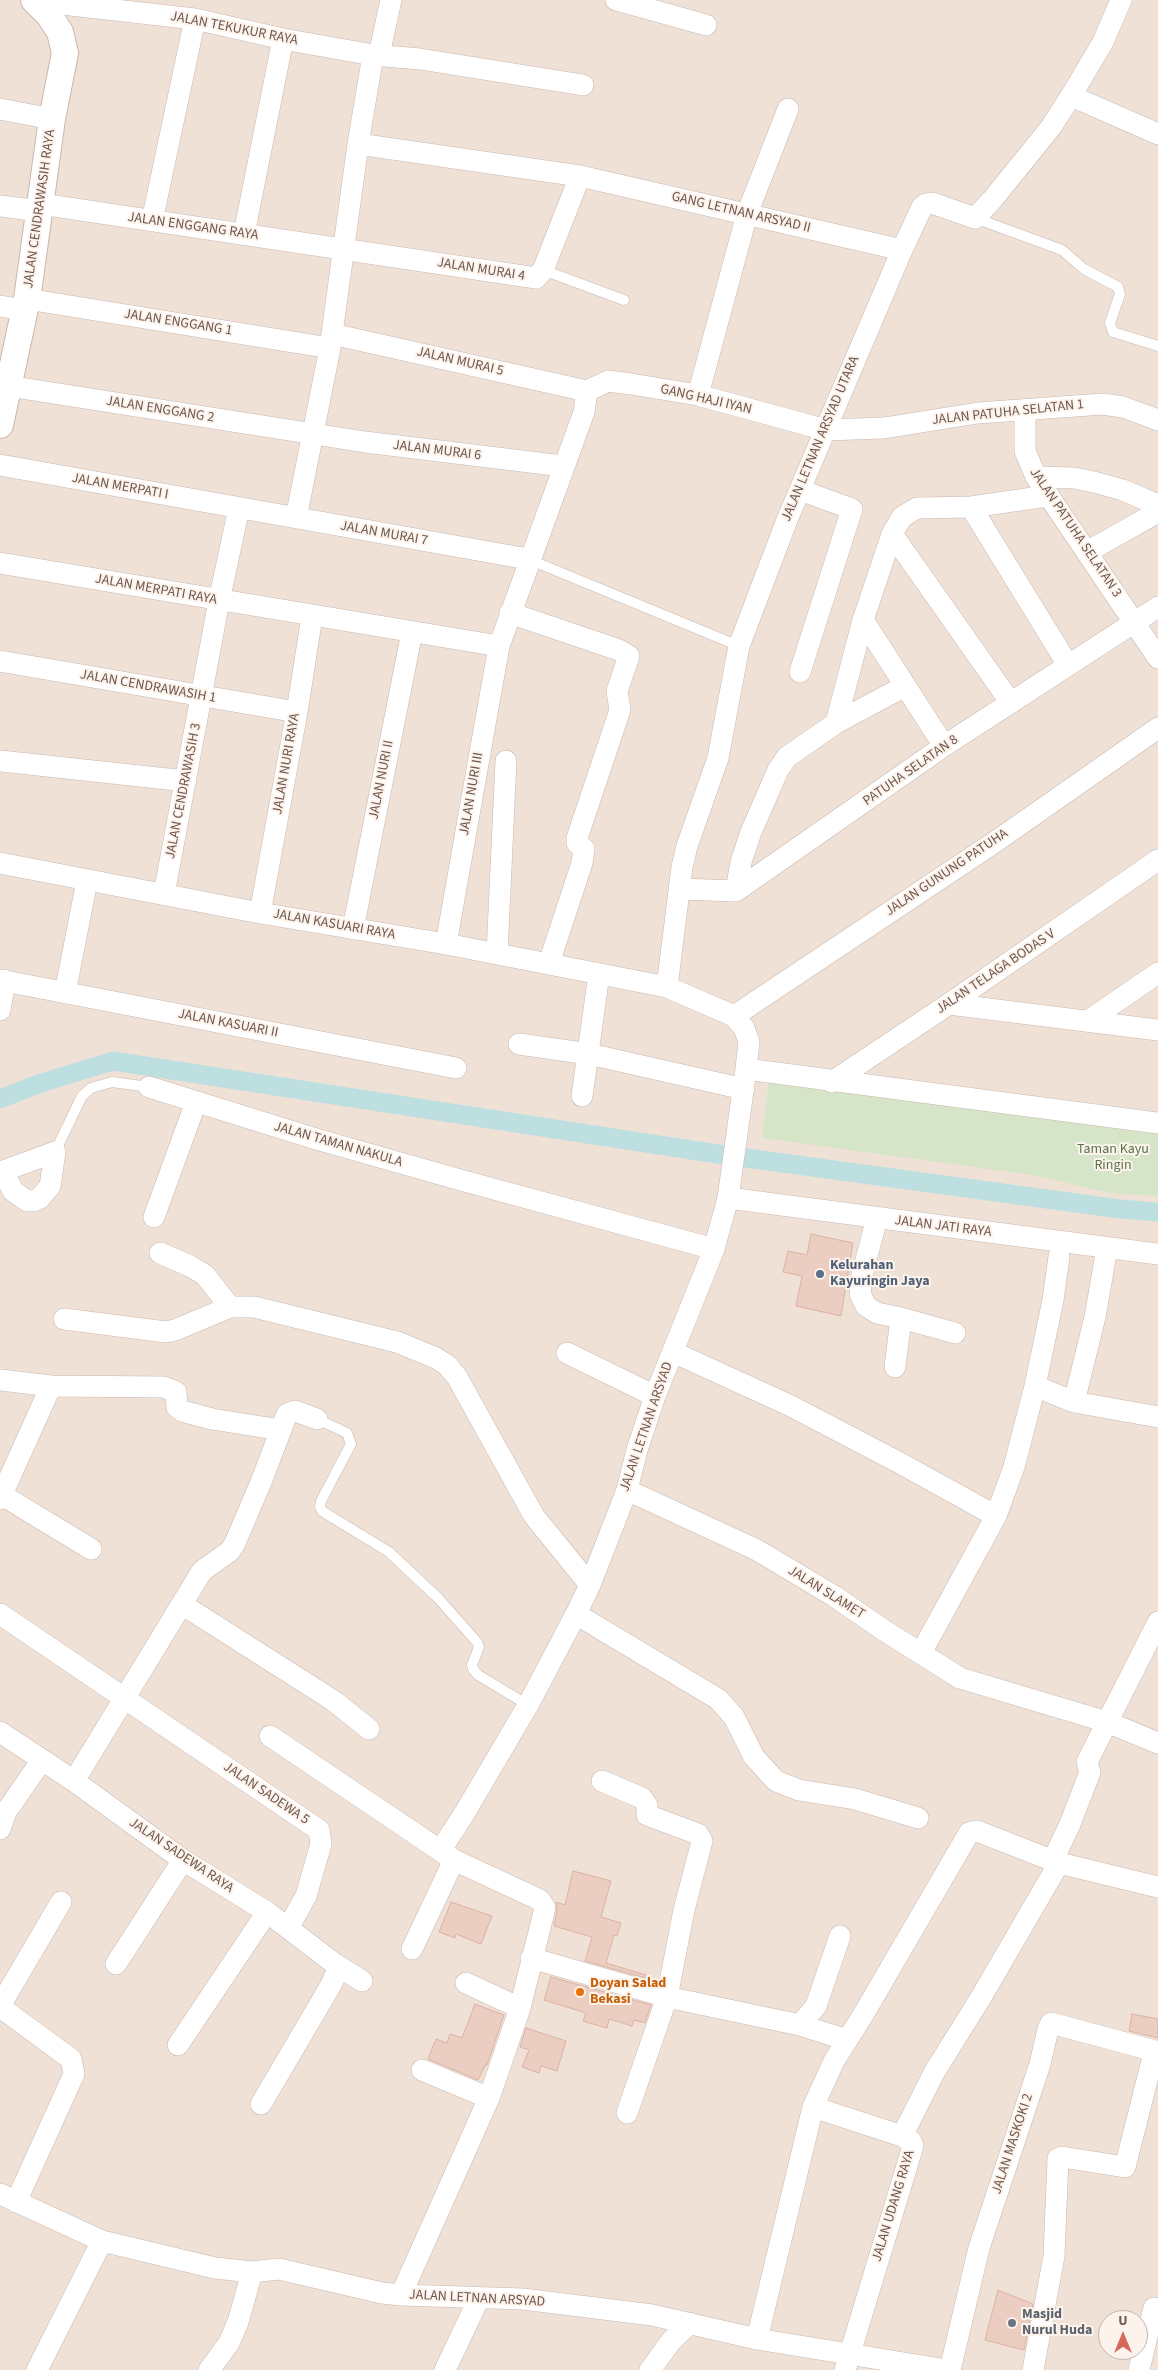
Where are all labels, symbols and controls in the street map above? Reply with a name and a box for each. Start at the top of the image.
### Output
street label: JALAN TEKUKUR RAYA [169,8,299,50]
street label: JALAN CENDRAWASIH RAYA [21,128,59,290]
street label: GANG LETNAN ARSYAD II [670,189,812,237]
street label: JALAN ENGGANG RAYA [127,210,259,244]
street label: JALAN MURAI 4 [436,255,526,285]
street label: JALAN ENGGANG 1 [123,306,233,340]
street label: JALAN MURAI 5 [415,344,505,380]
street label: JALAN LETNAN ARSYAD UTARA [778,354,864,524]
street label: GANG HAJI IYAN [659,381,753,419]
street label: JALAN ENGGANG 2 [105,393,215,427]
street label: JALAN PATUHA SELATAN 1 [931,397,1085,429]
street label: JALAN MURAI 6 [392,437,482,465]
street label: JALAN PATUHA SELATAN 3 [1025,465,1125,601]
street label: JALAN MERPATI I [70,470,170,504]
street label: JALAN MURAI 7 [339,518,429,550]
street label: JALAN MERPATI RAYA [94,571,218,609]
street label: JALAN CENDRAWASIH 1 [79,667,217,707]
street label: JALAN NURI RAYA [270,712,304,816]
street label: JALAN CENDRAWASIH 3 [163,722,205,860]
street label: PATUHA SELATAN 8 [860,732,962,810]
street label: JALAN NURI II [366,739,398,821]
street label: JALAN NURI III [456,751,488,837]
street label: JALAN GUNUNG PATUHA [883,826,1011,920]
street label: JALAN KASUARI RAYA [272,906,396,944]
street label: JALAN TELAGA BODAS V [933,926,1059,1018]
street label: JALAN KASUARI II [176,1006,280,1042]
street label: JALAN TAMAN NAKULA [272,1119,404,1171]
park label: Taman Kayu Ringin [1077,1142,1149,1174]
street label: JALAN JATI RAYA [894,1213,992,1241]
place label: Kelurahan Kayuringin Jaya [830,1258,930,1290]
marker: Kelurahan Kayuringin Jaya [814,1268,826,1280]
street label: JALAN LETNAN ARSYAD [617,1360,677,1494]
street label: JALAN SLAMET [784,1563,868,1623]
street label: JALAN SADEWA 5 [220,1759,312,1829]
street label: JALAN SADEWA RAYA [126,1815,236,1897]
place label: Doyan Salad Bekasi [590,1976,666,2008]
marker: Doyan Salad Bekasi [574,1986,586,1998]
street label: JALAN MASKOKI 2 [989,2092,1037,2196]
street label: JALAN UDANG RAYA [869,2148,919,2264]
street label: JALAN LETNAN ARSYAD [409,2287,545,2311]
place label: Masjid Nurul Huda [1022,2307,1092,2340]
north arrow [1098,2310,1148,2360]
text: U [1118,2311,1128,2331]
marker: Masjid Nurul Huda [1006,2317,1018,2329]

